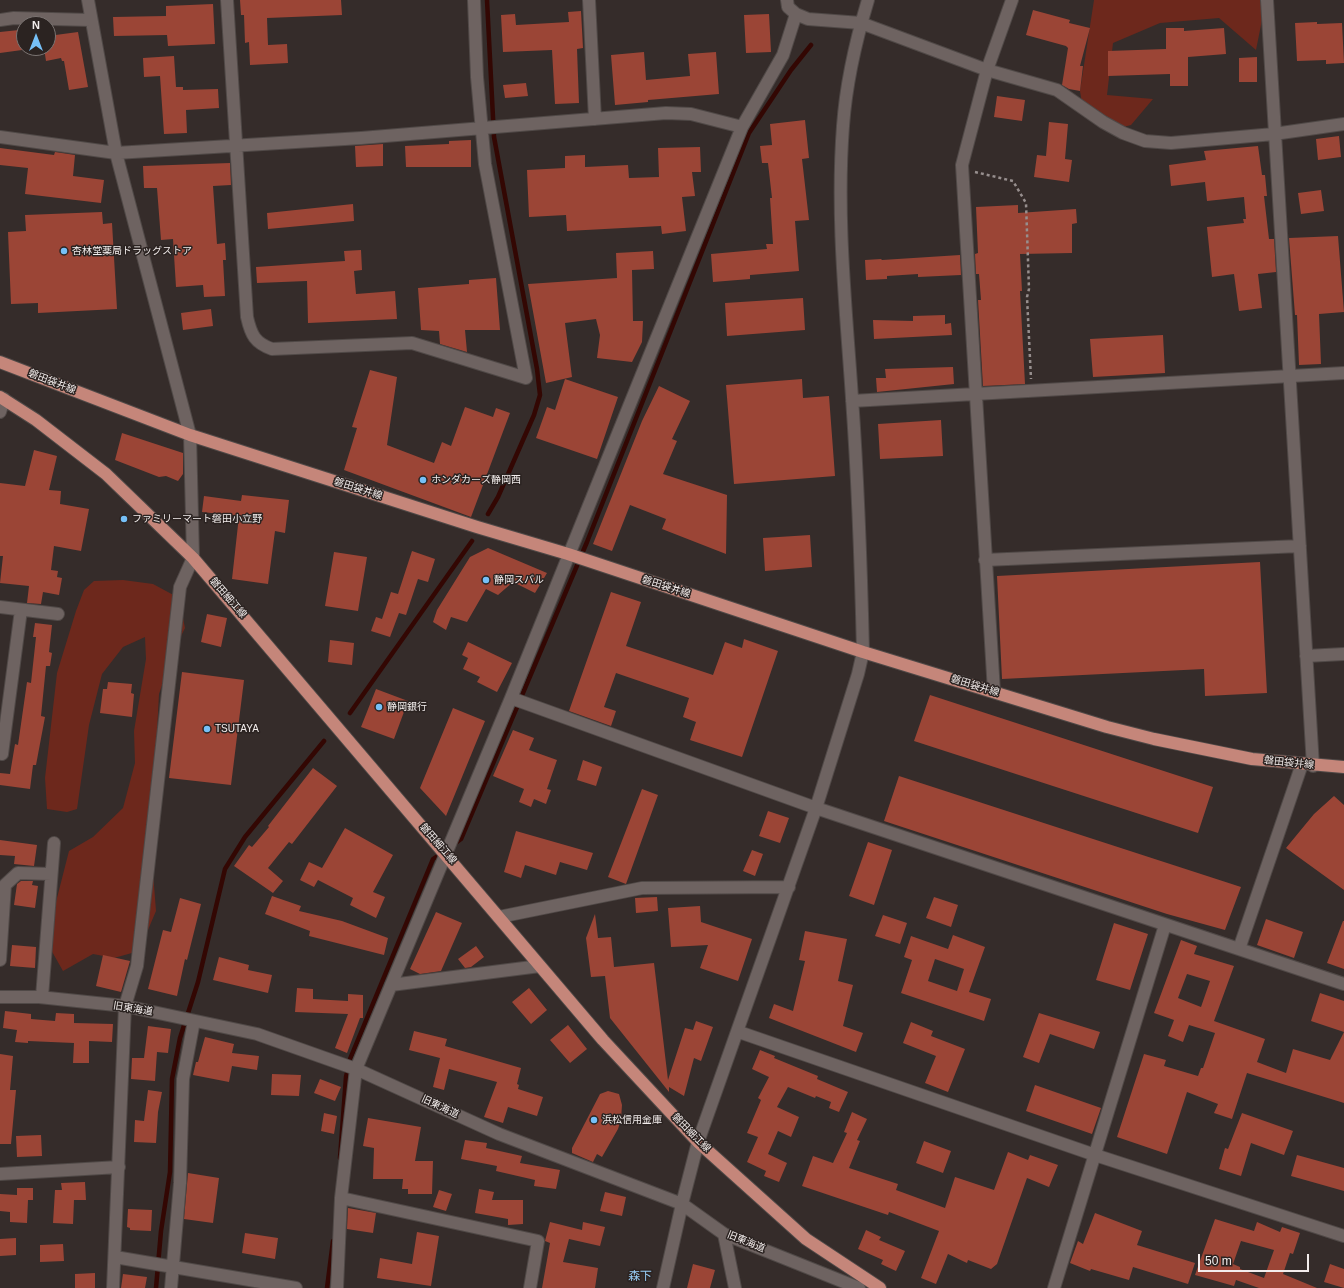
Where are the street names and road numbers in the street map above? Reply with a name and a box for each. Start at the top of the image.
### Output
street label: 磐田袋井線 [27,367,77,397]
street label: 磐田袋井線 [332,476,384,502]
street label: 磐田袋井線 [640,574,692,600]
street label: 磐田細江線 [207,575,249,621]
street label: 磐田袋井線 [949,673,1001,699]
street label: 磐田袋井線 [1264,754,1314,772]
street label: 磐田細江線 [417,821,459,867]
street label: 旧東海道 [112,1000,154,1018]
street label: 旧東海道 [419,1093,461,1121]
street label: 磐田細江線 [669,1111,713,1155]
street label: 旧東海道 [725,1229,767,1255]

